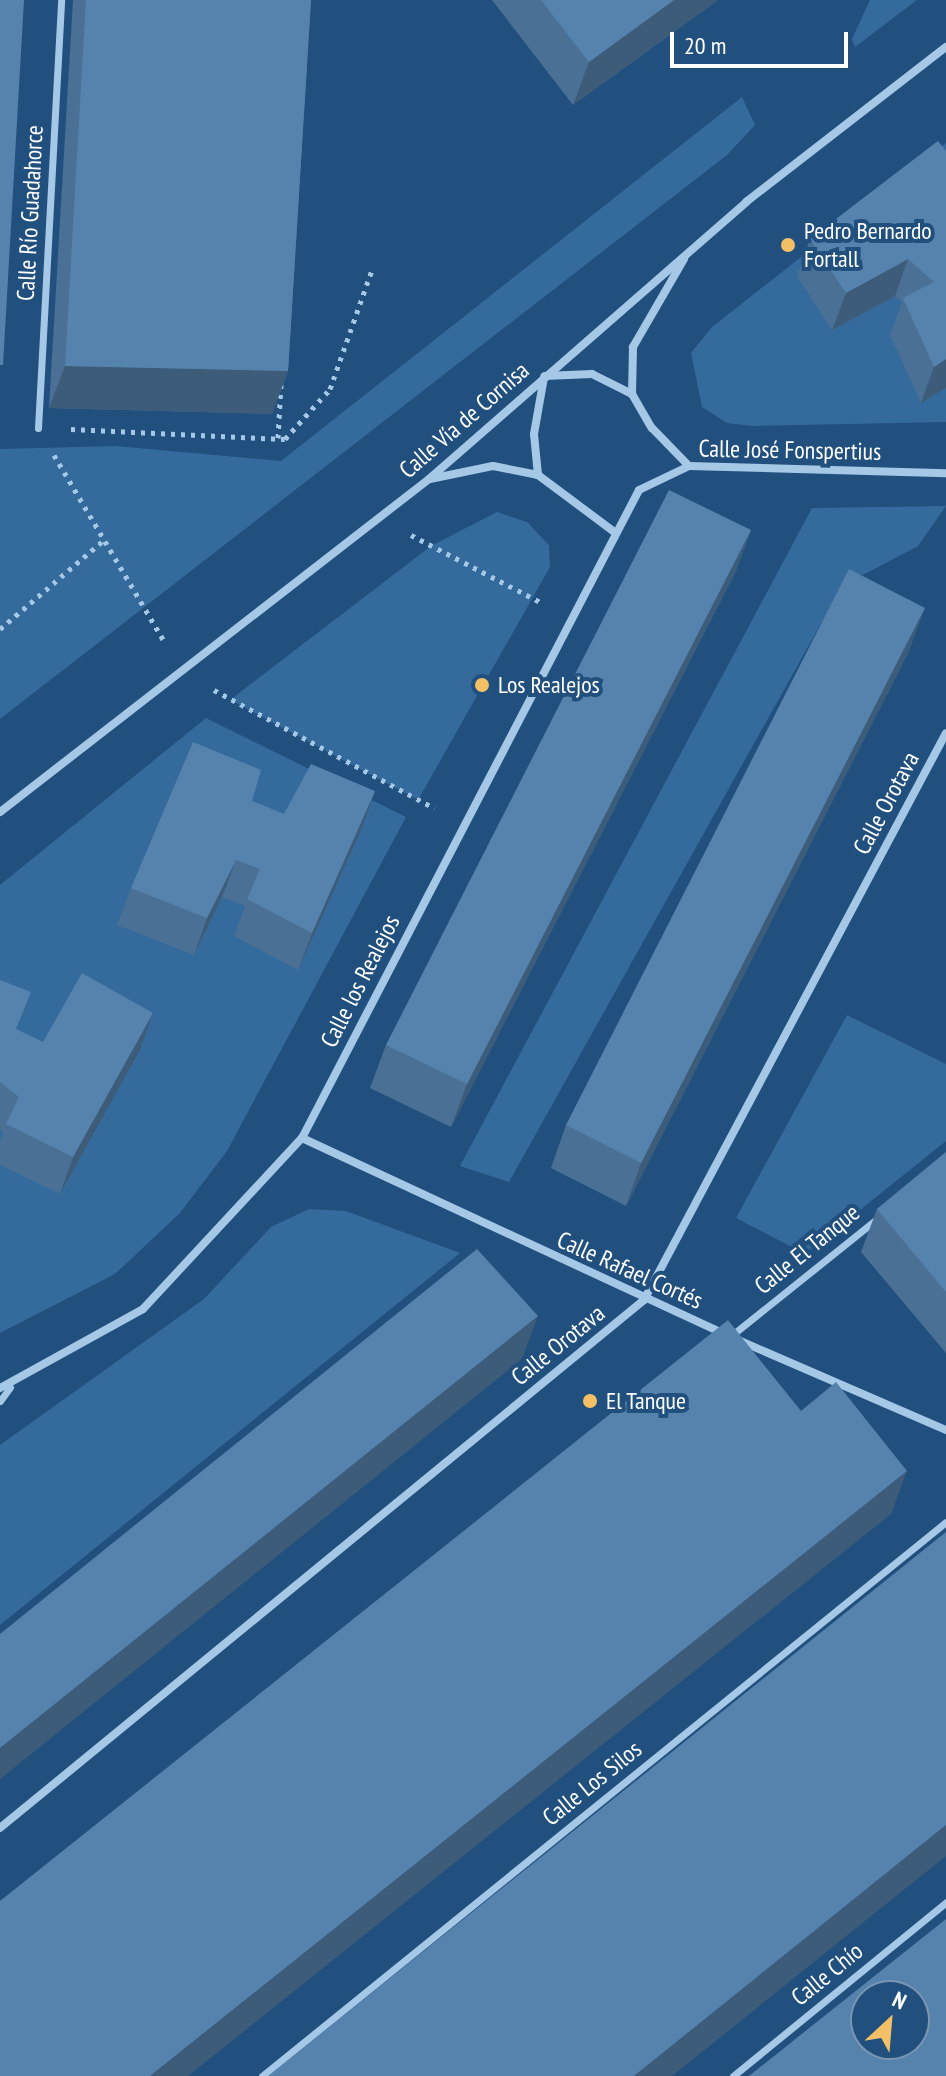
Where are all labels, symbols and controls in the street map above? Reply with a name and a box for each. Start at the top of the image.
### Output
scale bar [674,16,852,66]
text: 20 m [684,30,726,61]
street label: Calle Río Guadahorce [11,124,49,302]
place label: Pedro Bernardo Fortall [804,217,932,273]
marker: Pedro Bernardo Fortall [779,236,797,254]
street label: Calle Vía de Cornisa [393,356,535,484]
street label: Calle José Fonspertius [699,434,881,466]
place label: Los Realejos [498,671,600,699]
marker: Los Realejos [473,676,491,694]
street label: Calle Orotava [847,747,925,859]
street label: Calle los Realejos [314,910,406,1052]
street label: Calle El Tanque [749,1198,865,1300]
street label: Calle Rafael Cortés [553,1225,707,1315]
street label: Calle Orotava [506,1299,610,1391]
place label: El Tanque [606,1387,686,1415]
marker: El Tanque [581,1392,599,1410]
street label: Calle Los Silos [537,1735,647,1831]
street label: Calle Chío [785,1937,869,2011]
north arrow [850,1980,930,2060]
text: N [888,1985,911,2015]

